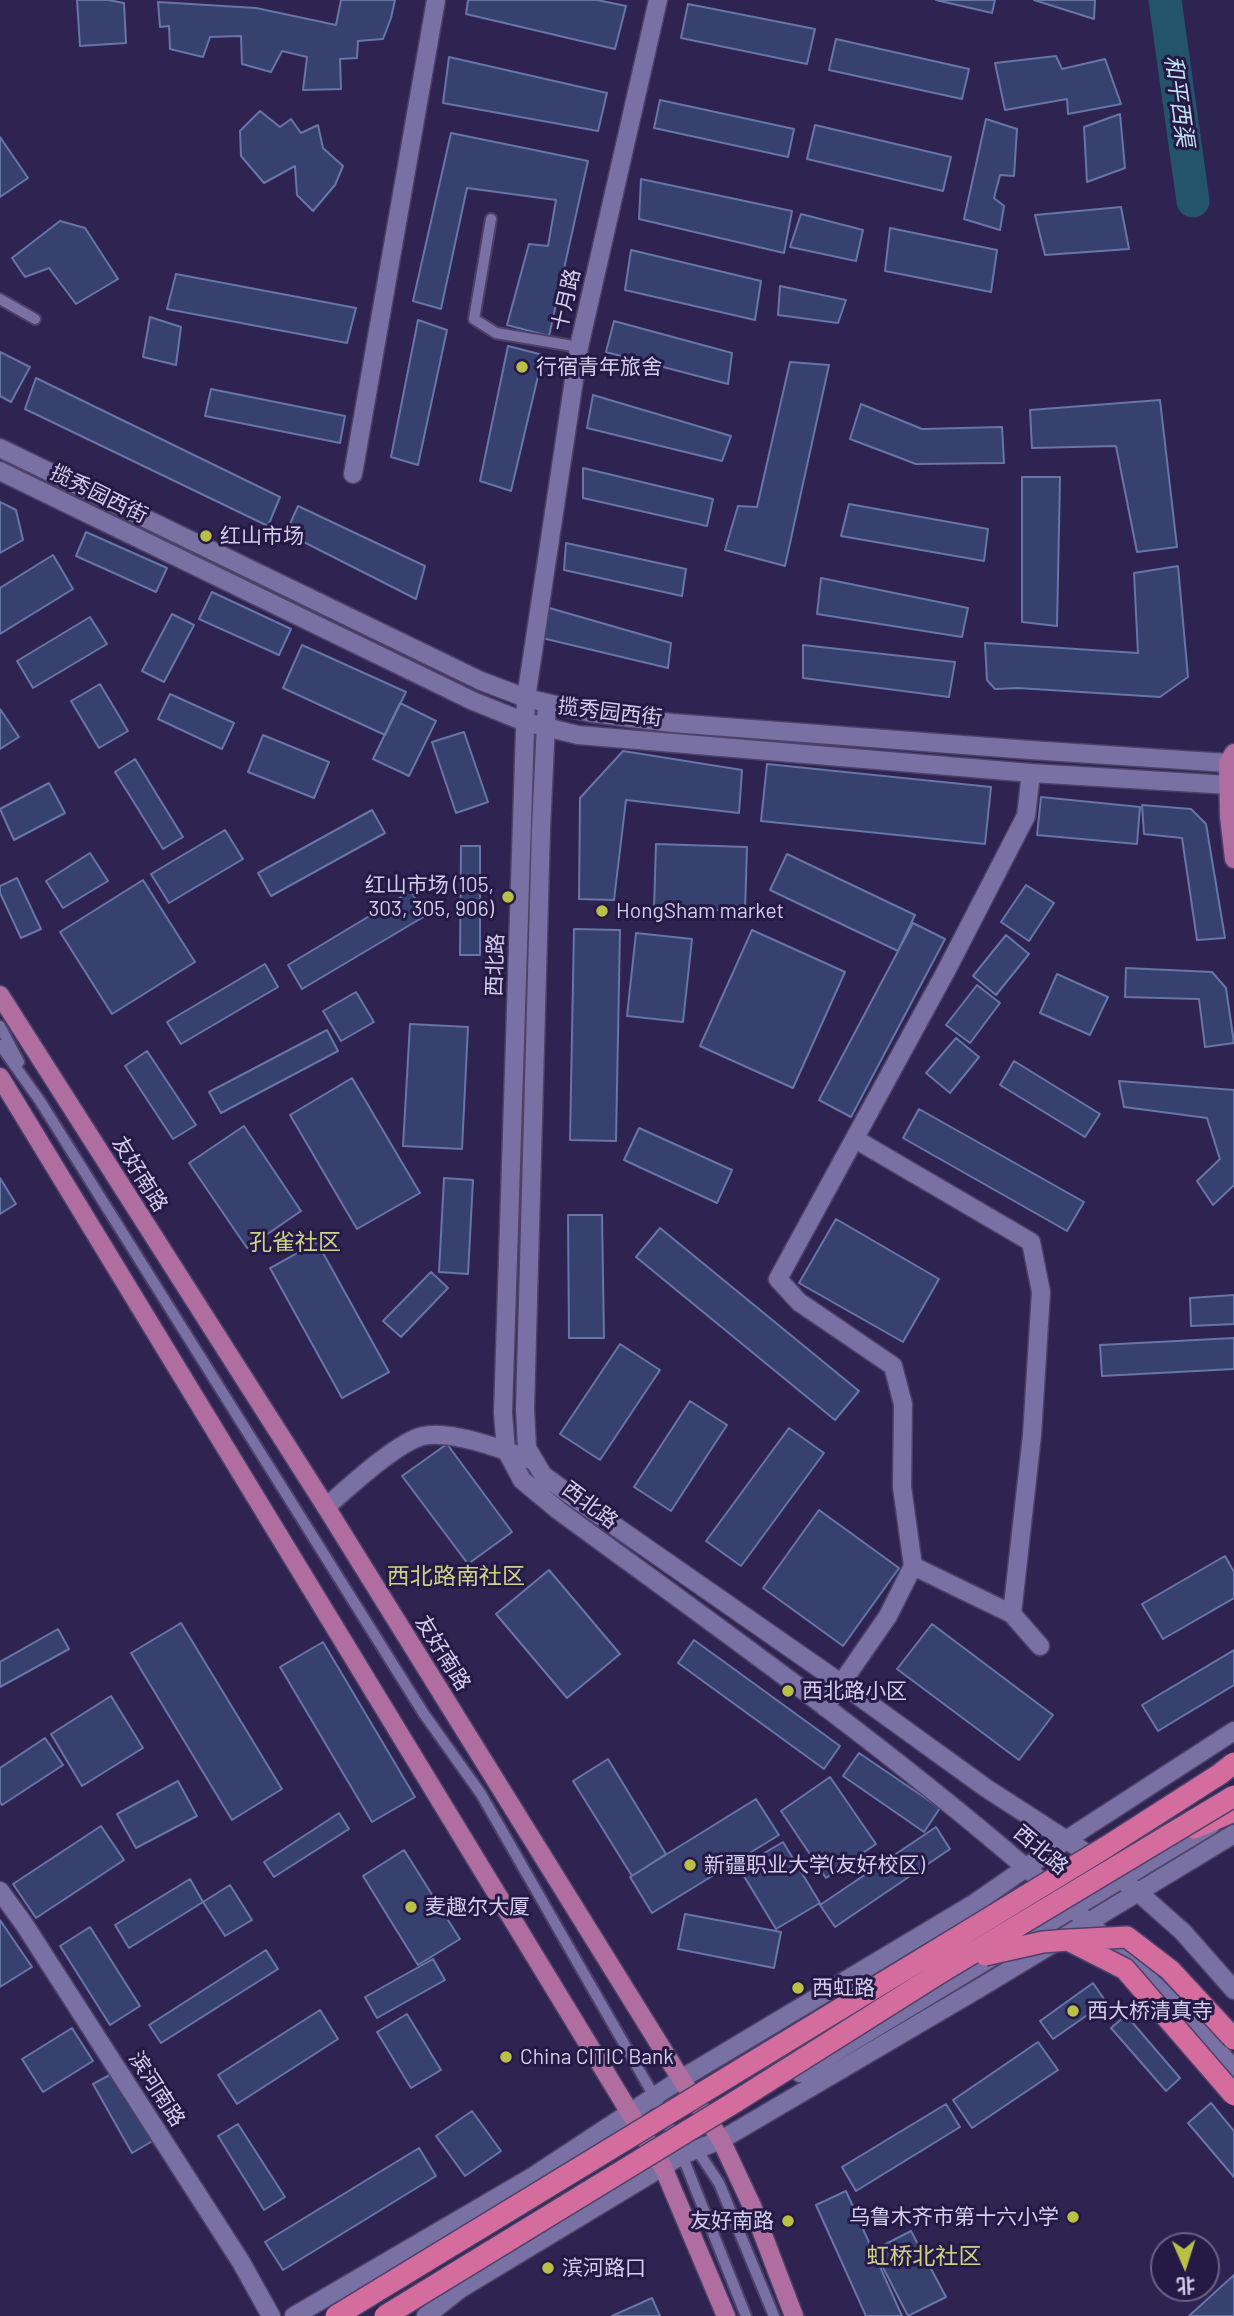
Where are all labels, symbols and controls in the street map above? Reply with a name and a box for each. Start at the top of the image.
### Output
water label: 和平西渠 [1159,54,1199,148]
street label: 十月路 [547,266,585,334]
place label: 行宿青年旅舍 [536,354,662,380]
marker: 行宿青年旅舍 [514,359,530,375]
street label: 揽秀园西街 [46,460,152,528]
place label: 红山市场 [220,523,304,549]
marker: 红山市场 [198,528,214,544]
street label: 揽秀园西街 [556,693,664,731]
place label: 红山市场 (105, 303, 305, 906) [365,872,494,922]
marker: 红山市场 (105, 303, 305, 906) [500,889,516,905]
place label: HongSham market [616,898,784,924]
marker: HongSham market [594,903,610,919]
street label: 西北路 [481,933,509,997]
street label: 友好南路 [107,1132,173,1216]
district label: 孔雀社区 [249,1228,341,1256]
street label: 西北路 [557,1476,623,1534]
district label: 西北路南社区 [387,1562,525,1590]
street label: 友好南路 [410,1611,476,1695]
place label: 西北路小区 [802,1678,907,1704]
marker: 西北路小区 [780,1683,796,1699]
street label: 西北路 [1009,1820,1073,1880]
place label: 新疆职业大学(友好校区) [704,1852,925,1878]
marker: 新疆职业大学(友好校区) [682,1857,698,1873]
place label: 麦趣尔大厦 [425,1894,530,1920]
marker: 麦趣尔大厦 [403,1899,419,1915]
place label: 西虹路 [812,1975,875,2001]
marker: 西虹路 [790,1980,806,1996]
place label: 西大桥清真寺 [1087,1998,1213,2024]
marker: 西大桥清真寺 [1065,2003,1081,2019]
place label: China CITIC Bank [520,2044,674,2070]
street label: 滨河南路 [124,2047,190,2131]
marker: China CITIC Bank [498,2049,514,2065]
place label: 乌鲁木齐市第十六小学 [849,2204,1059,2230]
place label: 友好南路 [690,2208,774,2234]
marker: 乌鲁木齐市第十六小学 [1065,2209,1081,2225]
marker: 友好南路 [780,2213,796,2229]
north arrow [1150,2232,1220,2302]
district label: 虹桥北社区 [867,2242,981,2270]
place label: 滨河路口 [562,2255,646,2281]
marker: 滨河路口 [540,2260,556,2276]
text: 北 [1176,2274,1196,2298]

